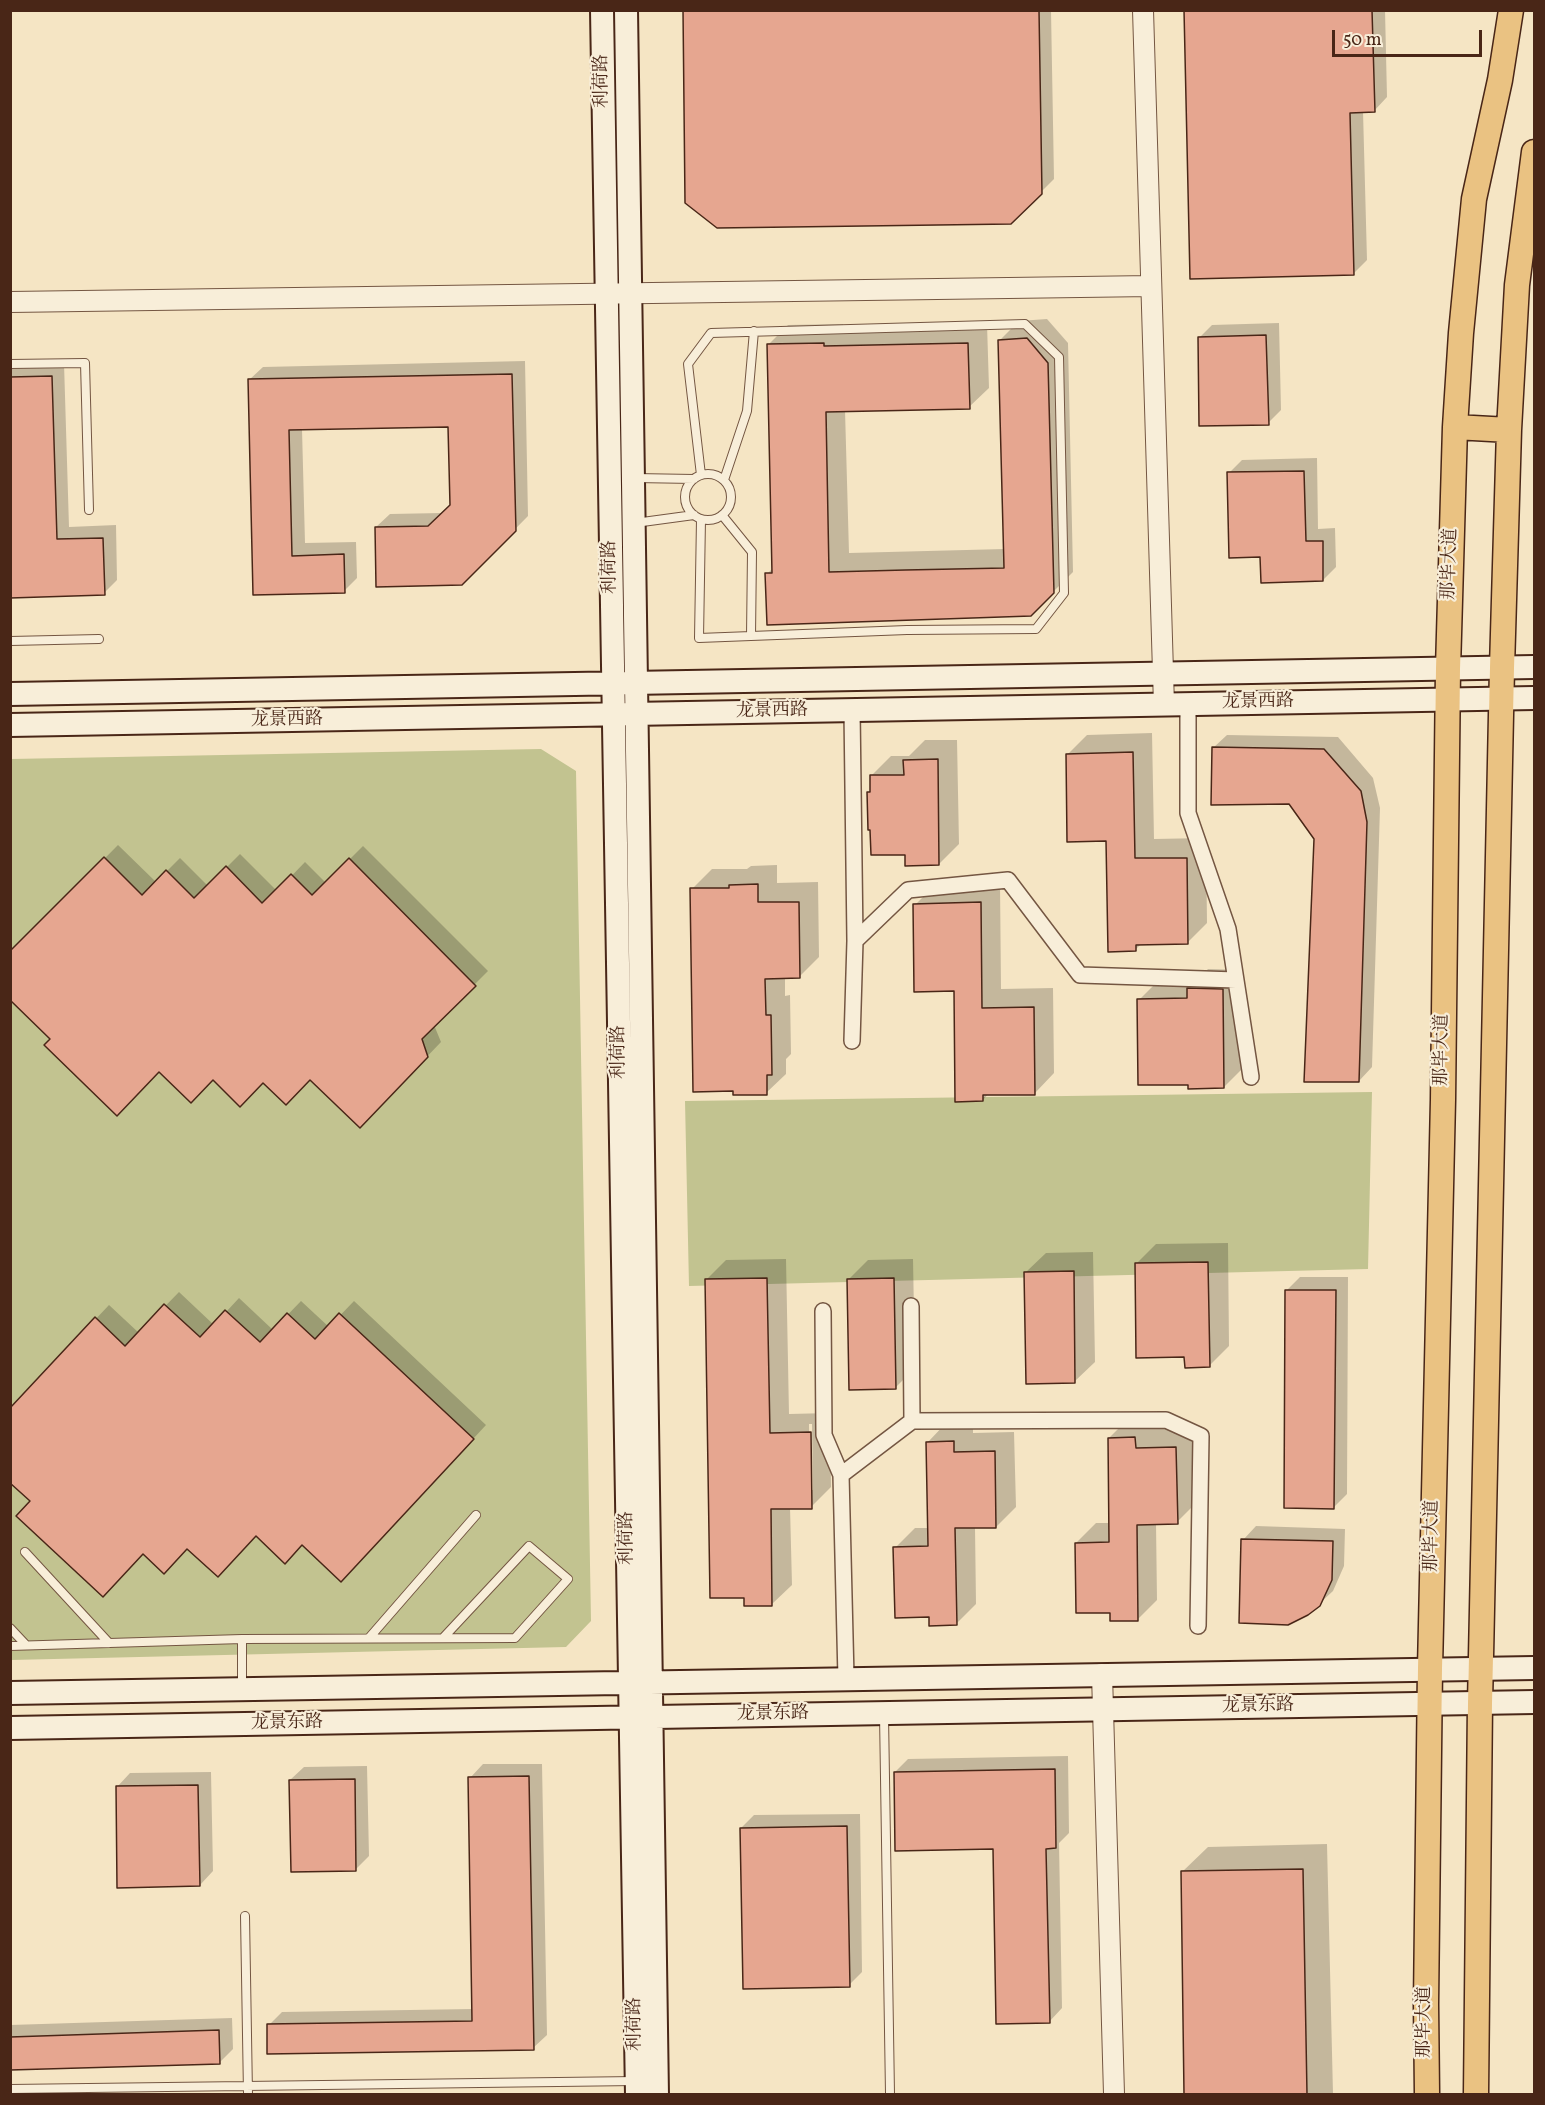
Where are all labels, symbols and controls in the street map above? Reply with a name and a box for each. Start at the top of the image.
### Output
scale bar [1335,18,1485,56]
text: 50 m [1343,28,1382,53]
street label: 利荷路 [592,54,614,108]
street label: 那毕大道 [1439,528,1463,600]
street label: 利荷路 [600,540,622,594]
street label: 龙景西路 [1222,692,1294,714]
street label: 龙景西路 [736,701,808,723]
street label: 龙景西路 [251,710,323,732]
street label: 那毕大道 [1432,1014,1454,1086]
street label: 利荷路 [609,1025,631,1079]
street label: 那毕大道 [1422,1500,1444,1572]
street label: 利荷路 [617,1511,639,1565]
street label: 龙景东路 [1222,1696,1294,1718]
street label: 龙景东路 [737,1704,809,1726]
street label: 龙景东路 [251,1713,323,1735]
street label: 那毕大道 [1415,1986,1437,2058]
street label: 利荷路 [625,1997,647,2051]

